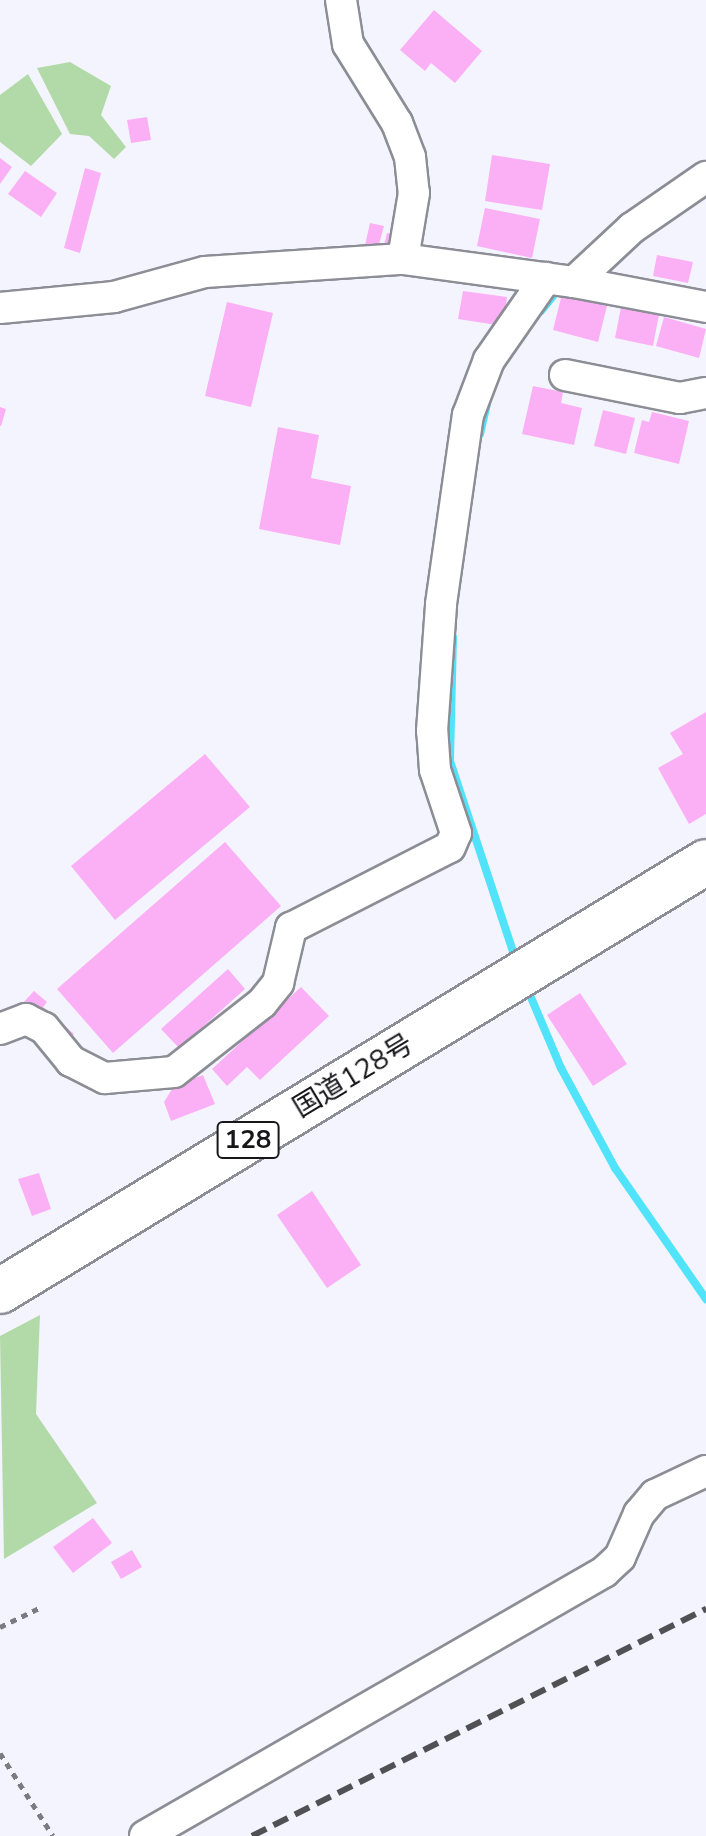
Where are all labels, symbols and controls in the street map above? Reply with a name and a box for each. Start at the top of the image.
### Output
street label: 国道128号 [287,1027,419,1125]
road number: 128 [216,1118,280,1162]

